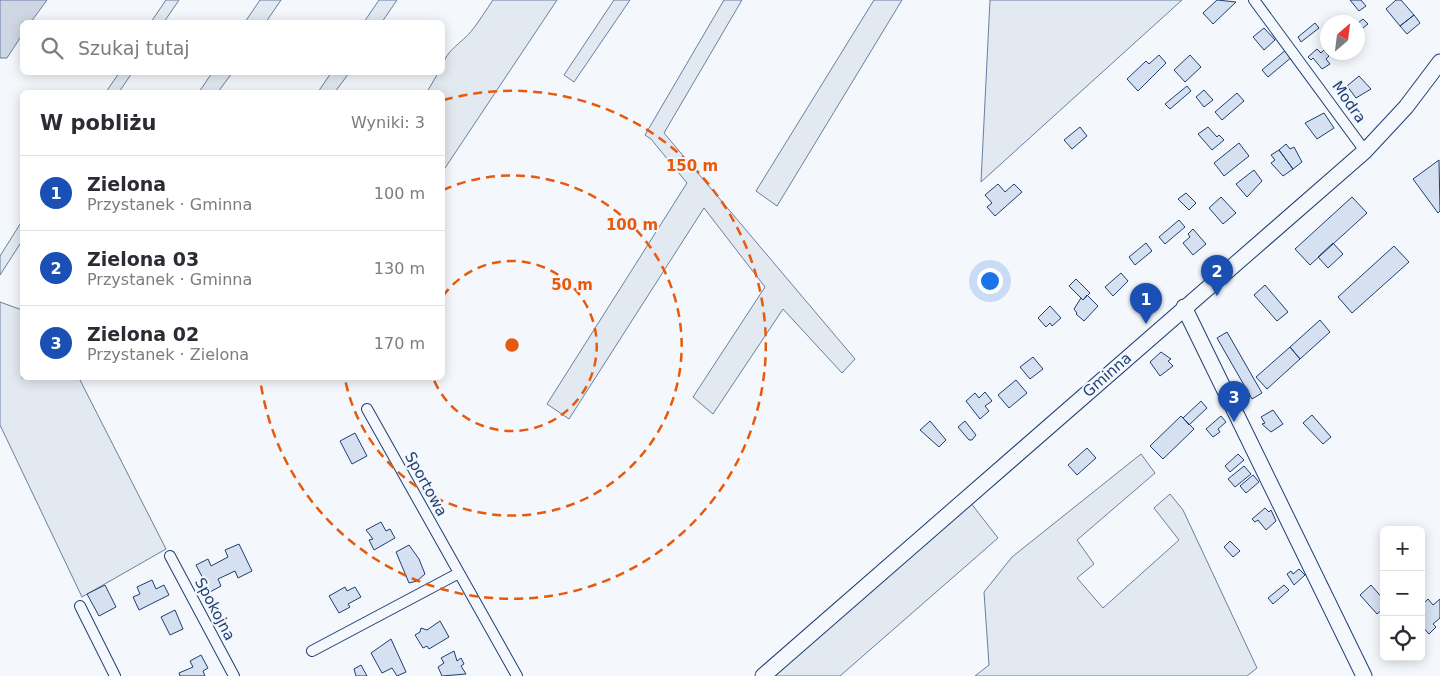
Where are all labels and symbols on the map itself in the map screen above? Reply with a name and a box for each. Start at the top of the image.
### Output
north arrow [1320,15,1365,60]
street label: Modra [1328,78,1370,126]
text: 150 m [666,157,718,175]
text: 100 m [606,216,658,234]
pin: 2 [1201,255,1233,296]
your location [977,268,1003,294]
text: 50 m [551,276,593,294]
pin: 1 [1130,283,1162,324]
centre of rings [503,336,521,354]
street label: Gminna [1079,349,1135,401]
pin: 3 [1218,381,1250,422]
street label: Sportowa [401,449,451,519]
street label: Spokojna [191,575,239,643]

